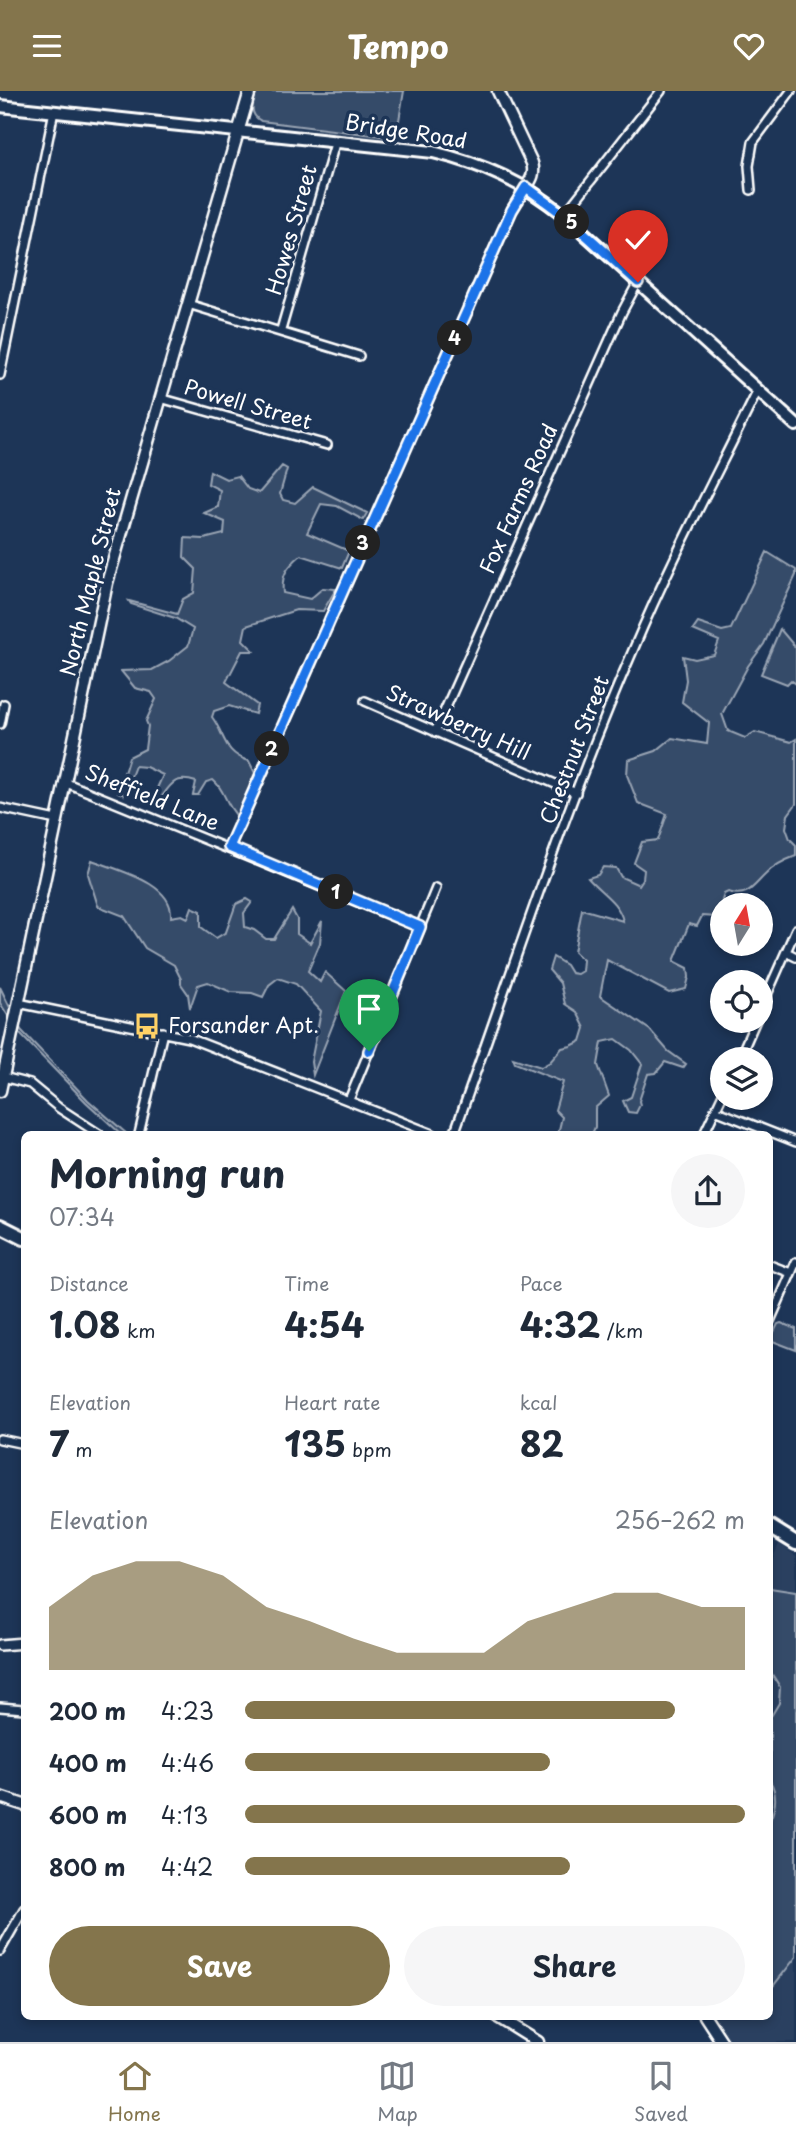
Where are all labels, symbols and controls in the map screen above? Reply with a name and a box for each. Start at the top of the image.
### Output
text: Tempo [347,22,449,70]
icon: menu [28,27,66,65]
icon: heart [730,27,768,65]
street label: Bridge Road [343,105,469,155]
street label: Howes Street [256,161,324,298]
pin: 5 [554,205,590,239]
text: 5 [565,207,578,235]
pin [608,210,668,282]
icon: check [619,221,657,259]
pin: 4 [438,321,472,355]
text: 4 [448,323,461,351]
street label: Powell Street [181,370,316,437]
street label: Fox Farms Road [470,418,565,578]
street label: North Maple Street [50,484,128,679]
pin: 3 [346,525,380,561]
text: 3 [356,528,369,556]
street label: Chestnut Street [530,670,616,828]
street label: Strawberry Hill [382,675,536,767]
pin: 2 [254,731,290,767]
text: 2 [265,734,278,762]
street label: Sheffield Lane [81,755,225,838]
pin: 1 [318,875,354,909]
text: 1 [331,877,340,905]
north arrow [710,893,774,955]
map controls [710,893,773,1110]
button: locate [710,970,773,1033]
pin [339,979,399,1051]
icon: arrive [350,990,388,1028]
place label: Forsander Apt. [168,1008,319,1040]
bus stop icon: Forsander Apt. [132,1011,162,1041]
button: layers [710,1047,773,1110]
text: Morning run [49,1144,285,1201]
button: share [671,1154,745,1228]
text: 07:34 [49,1199,115,1234]
text: Distance [49,1269,129,1297]
text: Time [284,1269,329,1297]
text: Pace [520,1269,563,1297]
text: 1.08 [49,1297,121,1350]
text: 4:54 [284,1297,365,1350]
text: 4:32 [520,1297,601,1350]
text: km [121,1316,155,1344]
text: /km [601,1316,643,1344]
text: Elevation [49,1388,131,1416]
text: Heart rate [284,1388,380,1416]
text: kcal [520,1388,558,1416]
text: 7 [49,1416,69,1469]
text: 135 [284,1416,346,1469]
text: 82 [520,1416,564,1469]
text: m [69,1435,93,1463]
text: bpm [346,1435,392,1463]
text: Elevation [49,1502,148,1537]
text: 256–262 m [615,1502,745,1537]
text: 200 m [49,1693,126,1728]
text: 4:23 [161,1693,214,1728]
text: 400 m [49,1745,127,1780]
text: 4:46 [161,1745,214,1780]
text: 600 m [49,1797,127,1832]
text: 4:13 [161,1797,208,1832]
text: 800 m [49,1849,126,1884]
text: 4:42 [161,1849,213,1884]
button: Save [49,1926,390,2006]
button: Share [404,1926,745,2006]
tab: Home [108,2057,161,2127]
tab: Map [377,2057,418,2127]
tab: Saved [634,2057,688,2127]

